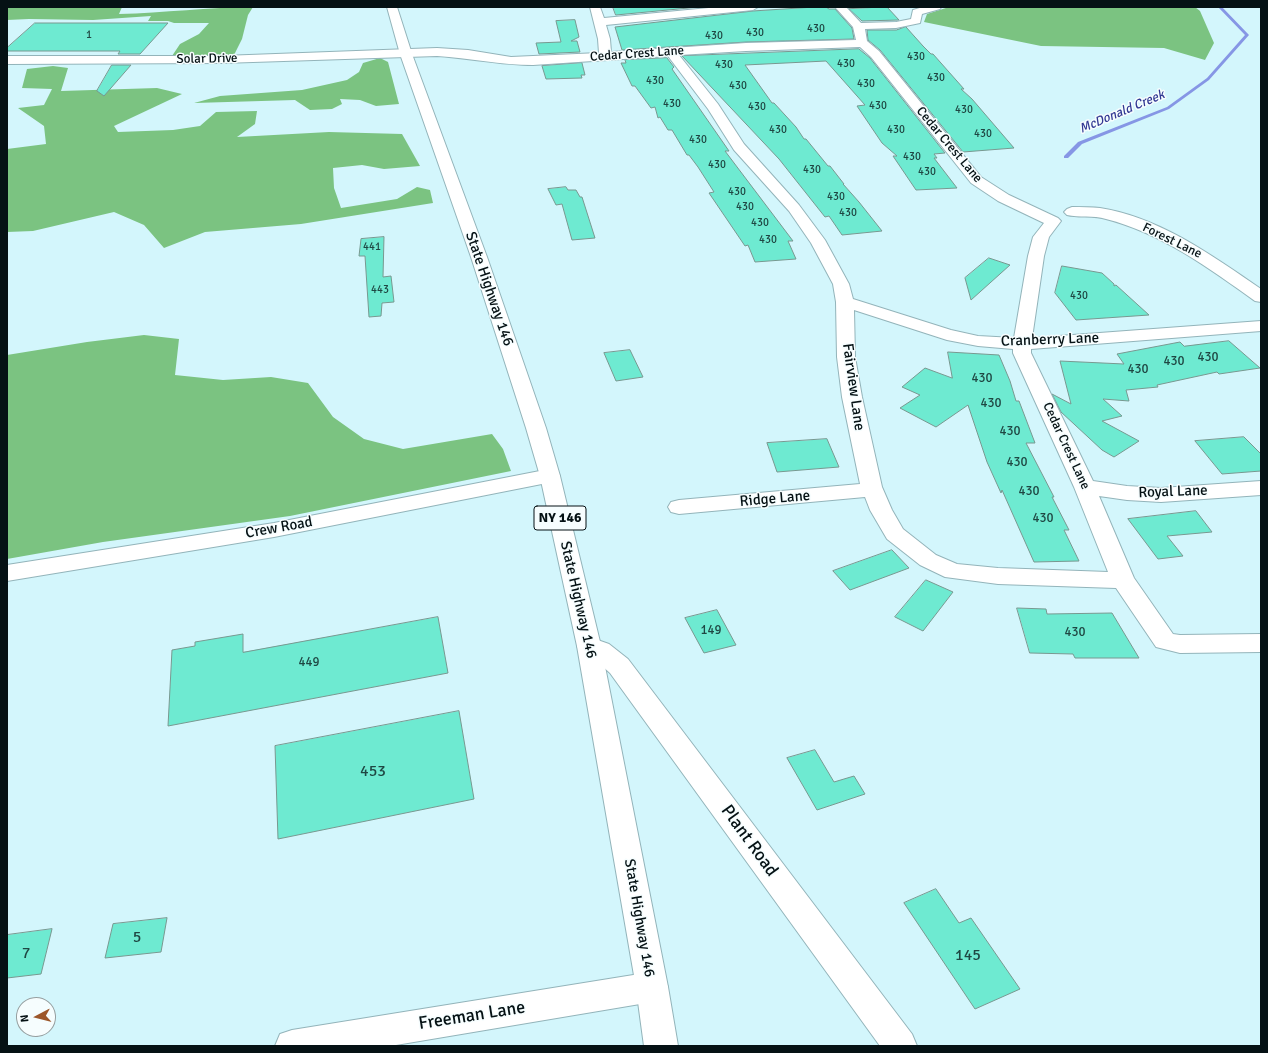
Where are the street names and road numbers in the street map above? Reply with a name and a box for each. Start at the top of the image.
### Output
street label: Cedar Crest Lane [589,43,685,65]
street label: Solar Drive [176,51,238,67]
street label: Cedar Crest Lane [913,104,985,186]
street label: Forest Lane [1140,220,1204,262]
street label: State Highway 146 [461,229,517,349]
street label: Cranberry Lane [1001,329,1099,351]
street label: Fairview Lane [838,342,868,432]
street label: Cedar Crest Lane [1039,400,1093,492]
street label: Royal Lane [1138,482,1208,502]
street label: Ridge Lane [739,487,811,511]
road number: NY 146 [534,506,586,530]
street label: Crew Road [244,513,314,543]
street label: State Highway 146 [556,540,600,660]
street label: Plant Road [716,801,782,881]
street label: State Highway 146 [620,857,658,979]
street label: Freeman Lane [417,997,527,1035]

